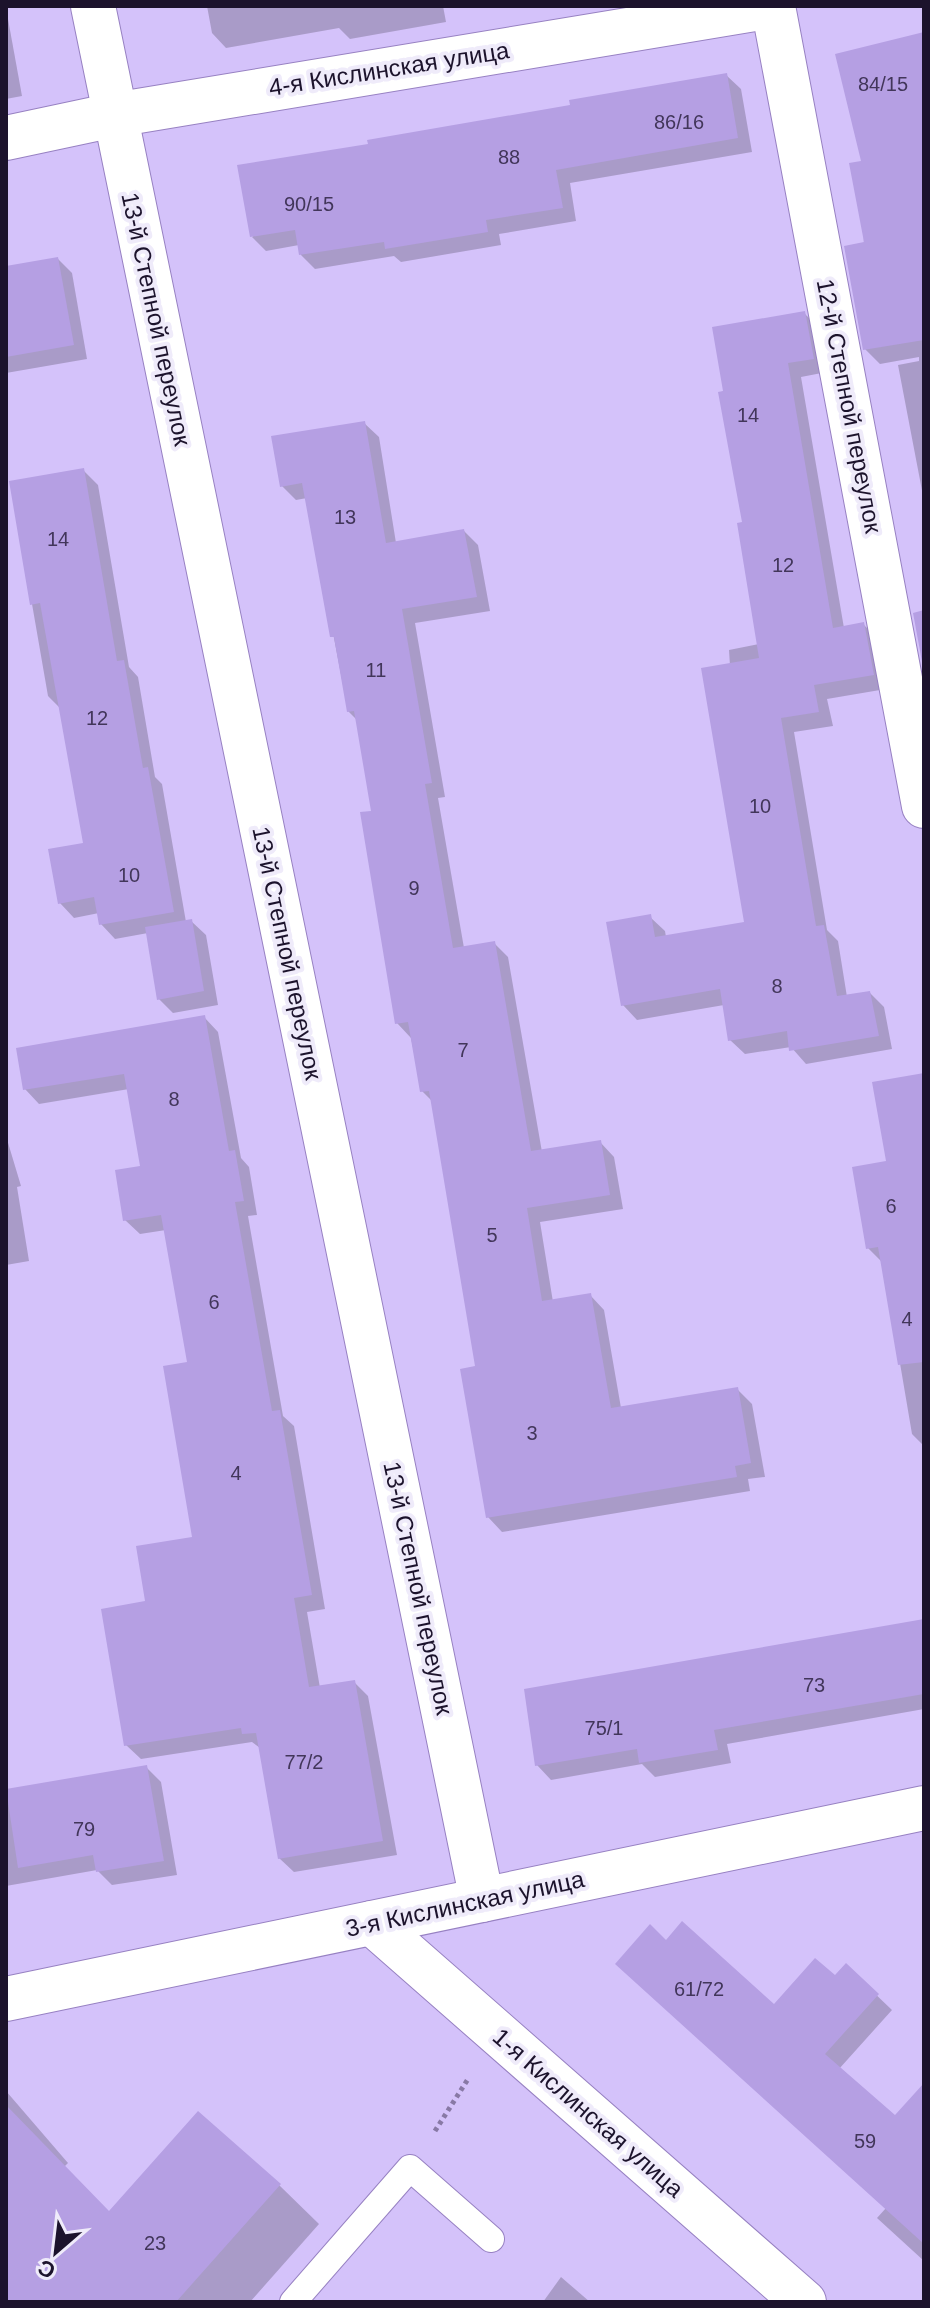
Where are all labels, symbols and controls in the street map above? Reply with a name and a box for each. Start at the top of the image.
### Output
street label: 4-я Кислинская улица [267,36,512,101]
house number: 84/15 [858,73,908,95]
house number: 86/16 [654,111,704,133]
house number: 88 [498,146,520,168]
street label: 13-й Степной переулок [116,190,197,448]
house number: 90/15 [284,193,334,215]
street label: 12-й Степной переулок [812,277,887,536]
house number: 14 [737,404,759,426]
house number: 13 [334,506,356,528]
house number: 14 [47,528,69,550]
house number: 12 [772,554,794,576]
house number: 11 [366,659,386,681]
house number: 12 [86,707,108,729]
house number: 10 [749,795,771,817]
street label: 13-й Степной переулок [247,824,328,1082]
house number: 10 [118,864,140,886]
house number: 9 [408,877,420,899]
house number: 8 [771,975,783,997]
house number: 7 [457,1039,469,1061]
house number: 8 [168,1088,180,1110]
house number: 6 [885,1195,897,1217]
house number: 5 [486,1224,498,1246]
house number: 6 [208,1291,220,1313]
house number: 4 [901,1308,913,1330]
house number: 3 [526,1422,538,1444]
street label: 13-й Степной переулок [378,1459,459,1717]
house number: 4 [230,1462,242,1484]
house number: 73 [803,1674,825,1696]
house number: 75/1 [585,1717,623,1739]
house number: 77/2 [285,1751,323,1773]
house number: 79 [73,1818,95,1840]
street label: 3-я Кислинская улица [343,1865,587,1942]
house number: 61/72 [674,1978,724,2000]
street label: 1-я Кислинская улица [488,2023,689,2203]
house number: 59 [854,2130,876,2152]
north arrow [16,2212,96,2292]
house number: 23 [144,2232,166,2254]
text: С [34,2254,60,2284]

